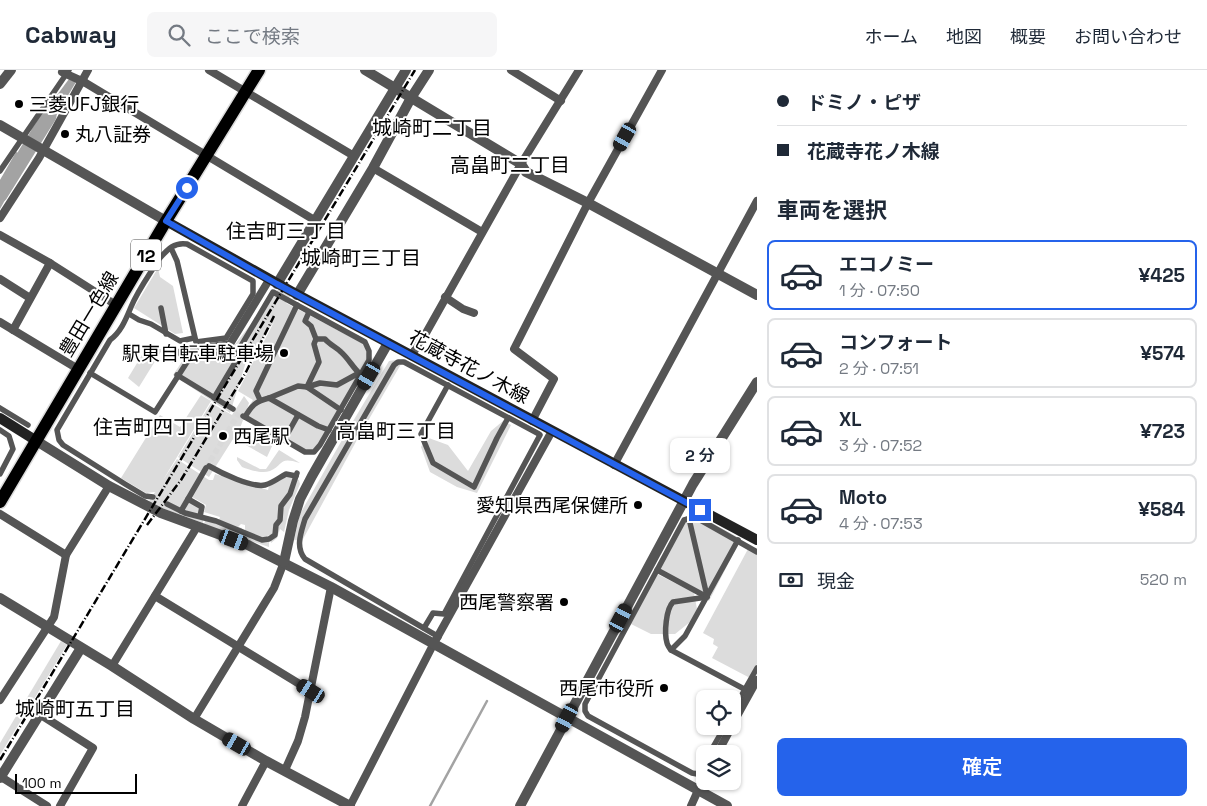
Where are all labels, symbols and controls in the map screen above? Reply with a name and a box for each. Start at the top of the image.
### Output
search box [147,12,497,57]
text: Cabway [25,19,117,50]
icon: search [165,21,193,49]
text: ここで検索 [205,24,300,49]
text: ホーム [865,25,918,48]
text: 地図 [946,25,982,48]
text: 概要 [1010,25,1046,48]
text: お問い合わせ [1074,25,1182,48]
text: ドミノ・ピザ [807,90,921,115]
place label: 三菱UFJ銀行 [29,92,139,117]
marker: 三菱UFJ銀行 [13,98,25,110]
district label: 城崎町二丁目 [372,115,492,141]
car [611,120,638,154]
place label: 丸八証券 [75,122,151,147]
marker: 丸八証券 [59,128,71,140]
text: 花蔵寺花ノ木線 [807,139,940,164]
district label: 高畠町二丁目 [450,152,570,178]
route start [176,177,198,199]
text: 車両を選択 [777,196,887,224]
district label: 住吉町三丁目 [226,218,346,244]
road number: 12 [131,240,161,270]
district label: 城崎町三丁目 [301,245,421,271]
text: エコノミー [839,252,934,277]
icon: car [779,253,824,298]
text: ¥425 [1138,263,1185,288]
street label: 豊田一色線 [54,267,124,361]
text: 1 分 · 07:50 [839,280,920,301]
street label: 花蔵寺花ノ木線 [404,325,534,409]
text: コンフォート [839,330,952,355]
icon: car [779,331,824,376]
place label: 駅東自転車駐車場 [122,341,274,366]
text: ¥574 [1140,341,1185,366]
marker: 駅東自転車駐車場 [278,347,290,359]
text: 2 分 · 07:51 [839,358,919,379]
car [355,359,382,393]
text: XL [839,407,862,432]
icon: car [779,409,824,454]
district label: 住吉町四丁目 [93,414,213,440]
district label: 高畠町三丁目 [336,418,456,444]
text: ¥723 [1140,419,1185,444]
place label: 西尾駅 [233,424,290,449]
marker: 西尾駅 [217,430,229,442]
text: 3 分 · 07:52 [839,435,922,456]
callout: 2 分 [670,438,730,472]
text: 2 分 [685,445,715,466]
text: Moto [839,485,887,510]
icon: car [779,487,824,532]
place label: 愛知県西尾保健所 [476,493,628,518]
text: ¥584 [1138,497,1185,522]
marker: 愛知県西尾保健所 [632,499,644,511]
route end [689,499,711,521]
text: 4 分 · 07:53 [839,513,923,534]
car [217,528,250,552]
icon: cash [777,566,805,594]
text: 現金 [817,569,855,594]
text: 520 m [1140,569,1187,590]
place label: 西尾警察署 [459,590,554,615]
marker: 西尾警察署 [558,596,570,608]
car [607,601,634,635]
place label: 西尾市役所 [559,676,654,701]
car [294,677,327,705]
marker: 西尾市役所 [658,682,670,694]
map controls [696,690,741,790]
button: locate [696,690,741,735]
district label: 城崎町五丁目 [15,696,135,722]
car [553,701,580,735]
car [220,730,253,758]
button: 確定 [777,738,1187,796]
button: layers [696,745,741,790]
scale bar [15,771,138,794]
text: 100 m [22,774,61,792]

